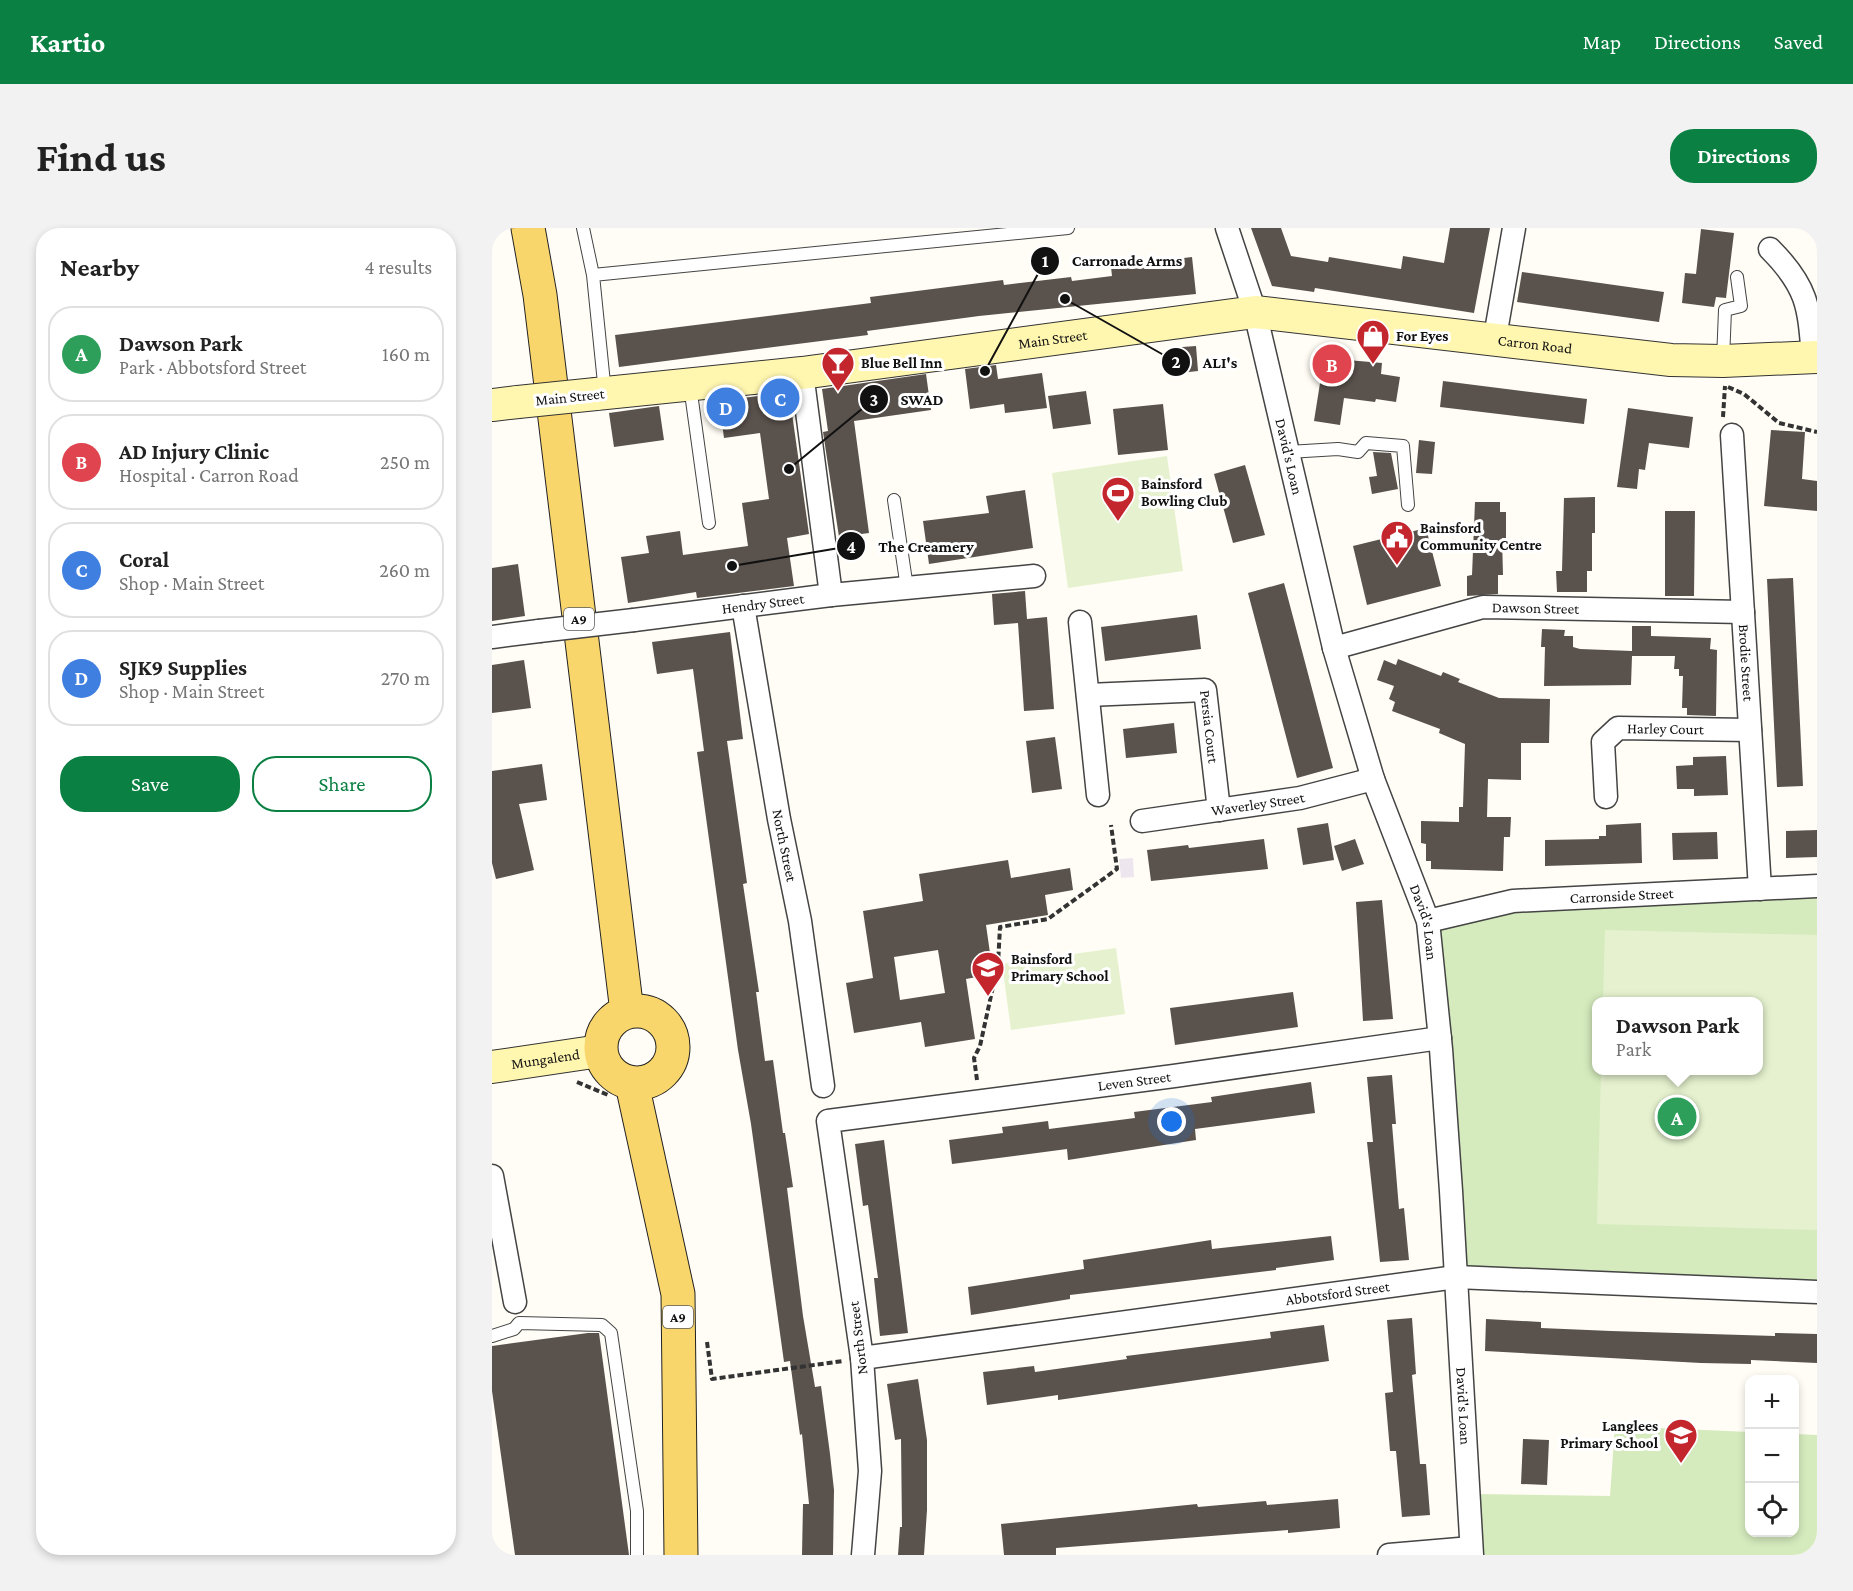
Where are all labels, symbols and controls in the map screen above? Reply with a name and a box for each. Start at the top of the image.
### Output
text: Kartio [30,27,105,58]
text: Map [1583,30,1621,54]
text: Directions [1654,30,1741,54]
text: Saved [1774,30,1823,54]
button: Directions [1670,129,1817,183]
text: Find us [36,133,166,180]
callout: Carronade Arms [1030,244,1195,278]
text: 1 [1042,251,1049,271]
text: Carronade Arms [1072,252,1183,269]
text: Nearby [60,253,139,282]
text: 4 results [365,256,432,278]
shop icon: For Eyes [1355,318,1391,365]
street label: Main Street [1017,327,1089,352]
place label: For Eyes [1396,328,1448,344]
text: Dawson Park [119,331,243,356]
street label: Carron Road [1497,332,1573,357]
pin: B [1312,342,1352,386]
text: A [76,343,87,365]
text: 160 m [382,343,430,365]
bar icon: Blue Bell Inn [820,345,856,392]
callout: ALI's [1161,345,1249,379]
text: 2 [1171,352,1181,372]
text: ALI's [1202,354,1238,371]
place label: Blue Bell Inn [861,355,943,371]
text: Park · Abbotsford Street [119,356,306,378]
pin: C [760,376,800,420]
callout: SWAD [859,382,956,416]
pin: D [706,384,746,429]
street label: Main Street [535,385,606,409]
text: 3 [870,390,878,410]
text: SWAD [901,391,943,408]
street label: David's Loan [1272,417,1306,496]
text: AD Injury Clinic [119,439,269,464]
text: B [76,451,87,473]
text: 250 m [380,451,430,473]
text: Hospital · Carron Road [119,464,299,486]
sports icon: Bainsford Bowling Club [1100,475,1136,522]
place label: Bainsford Bowling Club [1141,476,1227,509]
public building icon: Bainsford Community Centre [1379,519,1415,566]
place label: Bainsford Community Centre [1420,520,1542,553]
callout: The Creamery [836,529,985,563]
text: 4 [846,537,856,557]
text: The Creamery [878,538,974,555]
text: Coral [119,547,169,572]
text: C [75,559,88,581]
text: 260 m [379,559,430,581]
text: Shop · Main Street [119,572,264,594]
street label: Hendry Street [721,590,806,617]
street label: Dawson Street [1492,599,1580,617]
road number: A9 [564,608,594,630]
street label: Brodie Street [1736,624,1756,703]
text: SJK9 Supplies [119,655,247,680]
text: D [75,667,88,689]
text: 270 m [381,667,430,689]
text: Shop · Main Street [119,680,264,702]
street label: Persia Court [1197,689,1222,765]
street label: Harley Court [1627,720,1705,738]
button: Save [60,756,240,812]
button: Share [252,756,432,812]
street label: Waverley Street [1210,789,1307,819]
street label: North Street [769,808,800,884]
street label: David's Loan [1407,882,1440,961]
street label: Carronside Street [1569,885,1675,906]
school or university icon: Bainsford Primary School [970,950,1006,997]
place label: Bainsford Primary School [1011,951,1109,984]
popup [1592,997,1763,1075]
text: Dawson Park [1616,1013,1739,1038]
text: Park [1616,1038,1651,1060]
street label: Mungalend [510,1046,581,1072]
street label: Leven Street [1097,1068,1173,1094]
pin: A [1658,1094,1696,1140]
your location [1157,1107,1186,1136]
street label: Abbotsford Street [1285,1278,1392,1308]
street label: North Street [845,1300,870,1375]
road number: A9 [663,1306,693,1328]
street label: David's Loan [1453,1367,1474,1445]
map controls [1745,1375,1799,1537]
button: + [1745,1375,1799,1429]
school or university icon: Langlees Primary School [1663,1417,1699,1464]
place label: Langlees Primary School [1560,1418,1659,1451]
button: − [1745,1429,1799,1483]
button: locate [1745,1483,1799,1537]

